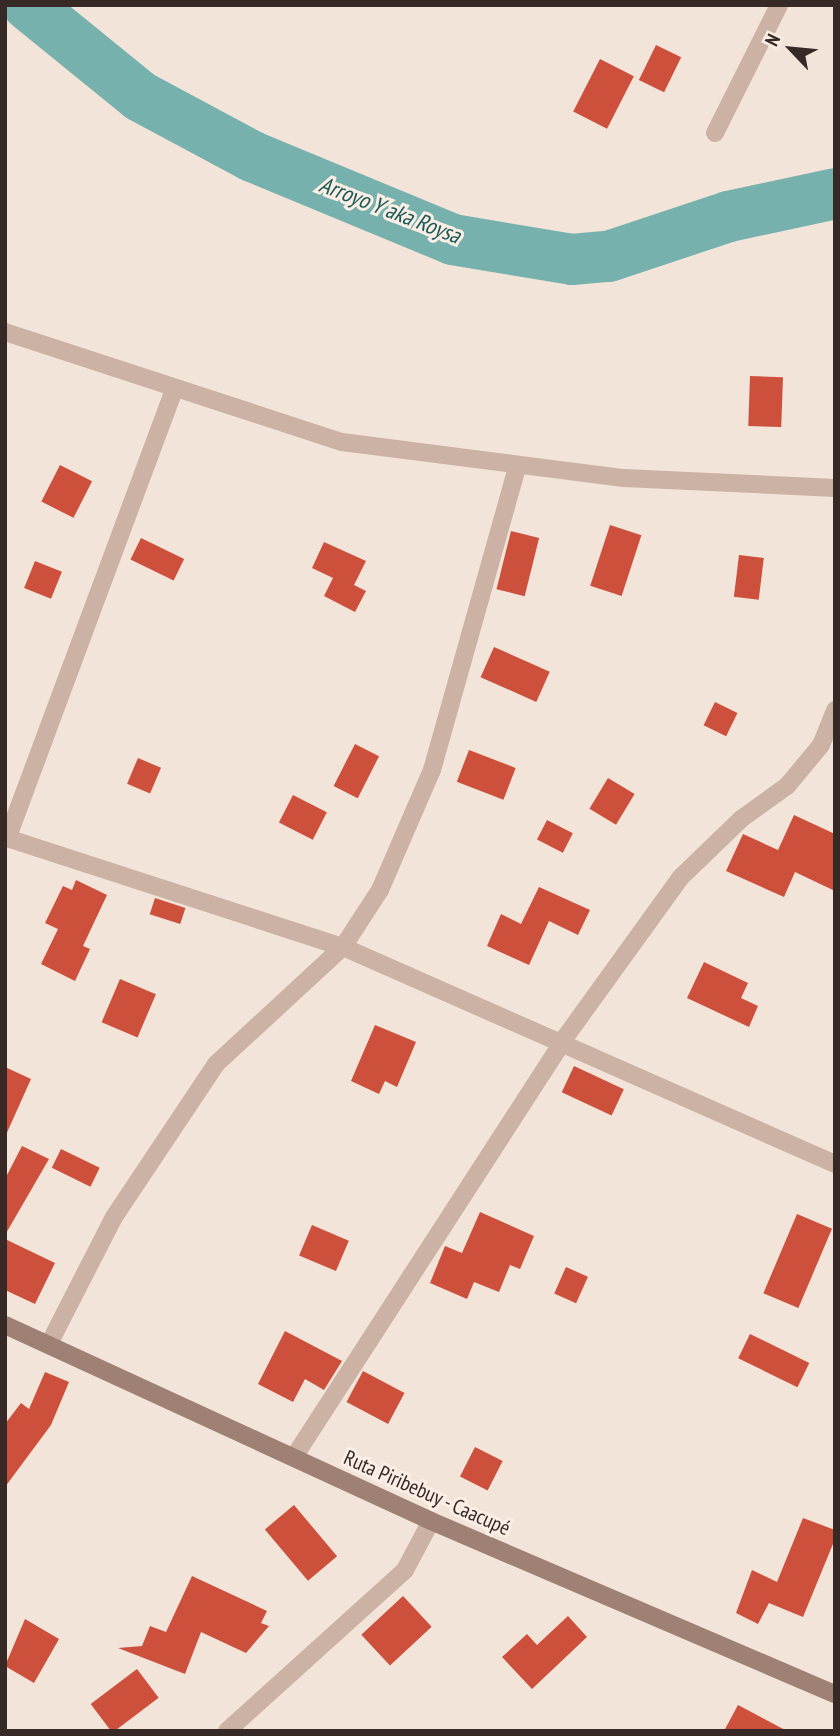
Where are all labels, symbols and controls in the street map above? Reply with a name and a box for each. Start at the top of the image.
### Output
north arrow [756,14,826,84]
text: N [759,30,785,50]
water label: Arroyo Y aka Roysa [315,170,465,250]
street label: Ruta Piribebuy - Caacupé [339,1445,515,1541]

